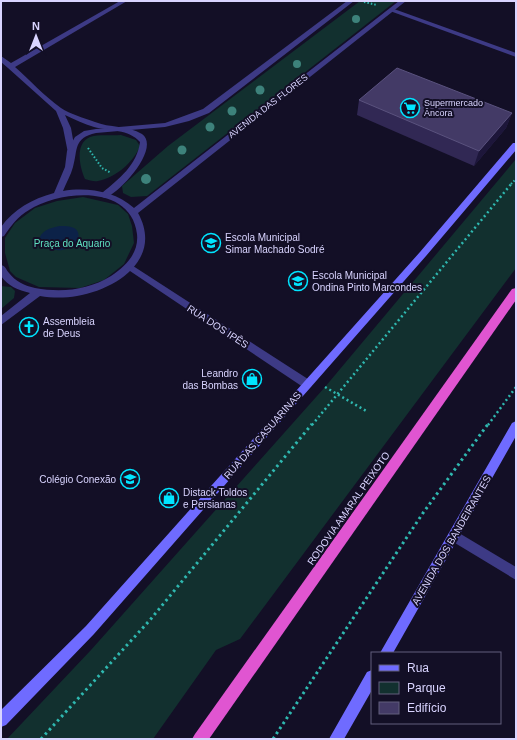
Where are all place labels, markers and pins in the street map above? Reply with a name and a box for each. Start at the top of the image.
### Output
supermarket icon: Supermercado Âncora [399,97,421,119]
place label: Supermercado Âncora [424,98,483,118]
school or university icon: Escola Municipal Simar Machado Sodré [200,232,222,254]
place label: Escola Municipal Simar Machado Sodré [225,232,325,255]
school or university icon: Escola Municipal Ondina Pinto Marcondes [287,270,309,292]
place label: Escola Municipal Ondina Pinto Marcondes [312,270,422,293]
church icon: Assembleia de Deus [18,316,40,338]
place label: Assembleia de Deus [43,316,95,339]
place label: Leandro das Bombas [182,368,238,391]
shop icon: Leandro das Bombas [241,368,263,390]
school or university icon: Colégio Conexão [119,468,141,490]
place label: Colégio Conexão [39,474,116,485]
shop icon: Distack Toldos e Persianas [158,487,180,509]
place label: Distack Toldos e Persianas [183,487,247,510]

